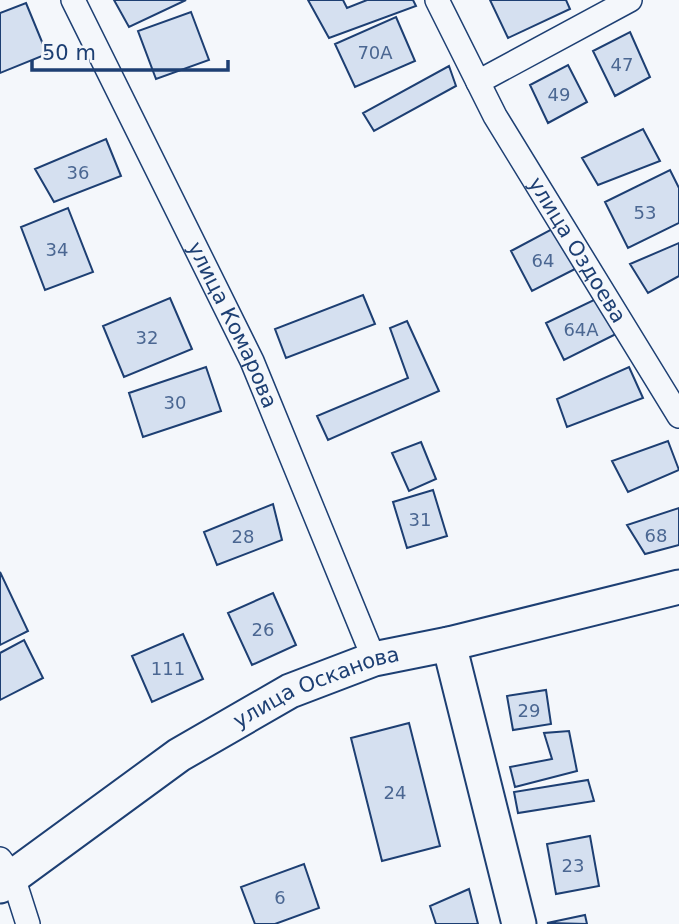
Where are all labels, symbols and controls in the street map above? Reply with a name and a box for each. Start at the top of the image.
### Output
scale bar [32,28,228,72]
text: 50 m [42,41,96,65]
house number: 70А [357,42,393,63]
house number: 47 [611,54,633,75]
house number: 49 [548,84,570,105]
house number: 36 [67,162,89,183]
street label: улица Оздоева [523,173,631,327]
house number: 53 [634,202,656,223]
street label: улица Комарова [183,238,282,412]
house number: 34 [46,239,68,260]
house number: 64 [532,250,554,271]
house number: 64А [563,319,599,340]
house number: 32 [136,327,158,348]
house number: 30 [164,392,186,413]
house number: 31 [409,509,431,530]
house number: 68 [645,525,667,546]
house number: 28 [232,526,254,547]
house number: 26 [252,619,274,640]
street label: улица Осканова [229,642,401,733]
house number: 111 [151,658,185,679]
house number: 29 [518,700,540,721]
house number: 24 [384,782,406,803]
house number: 23 [562,855,584,876]
house number: 6 [274,887,286,908]

